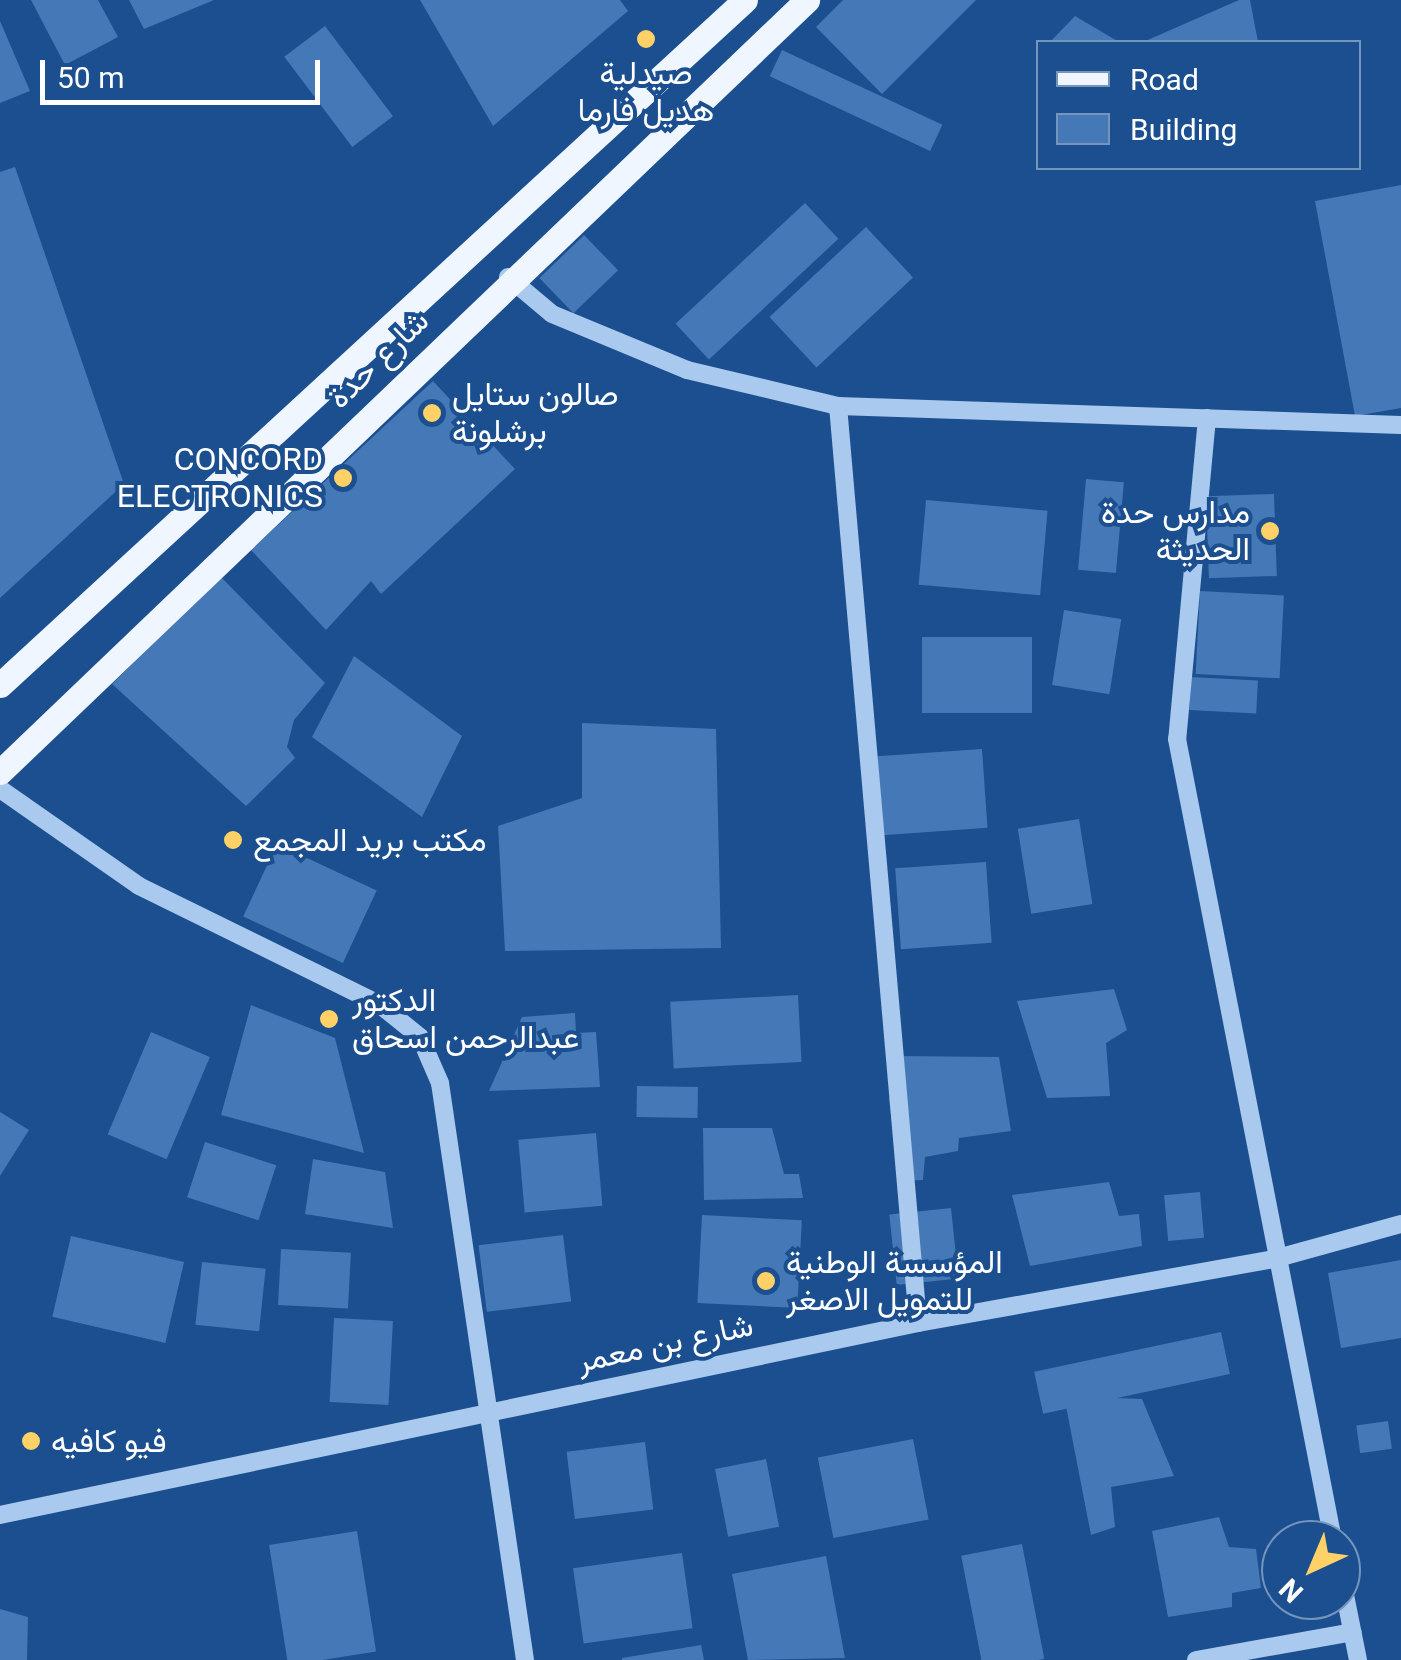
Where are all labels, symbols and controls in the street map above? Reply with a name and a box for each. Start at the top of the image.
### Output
marker: صيدلية هديل فارما [635,28,657,50]
scale bar [45,40,325,102]
legend [1036,40,1361,170]
place label: صيدلية هديل فارما [578,55,714,130]
text: 50 m [57,60,124,95]
text: Road [1130,62,1199,97]
text: Building [1130,112,1237,147]
street label: شارع حدة [319,302,437,416]
place label: صالون ستايل برشلونة [452,376,619,451]
marker: صالون ستايل برشلونة [421,402,443,424]
place label: CONCORD ELECTRONICS [117,441,323,516]
marker: CONCORD ELECTRONICS [332,467,354,489]
place label: مدارس حدة الحديثة [1101,494,1250,569]
marker: مدارس حدة الحديثة [1259,520,1281,542]
place label: مكتب بريد المجمع [253,821,487,859]
marker: مكتب بريد المجمع [222,829,244,851]
place label: الدكتور عبدالرحمن اسحاق [352,982,579,1057]
marker: الدكتور عبدالرحمن اسحاق [316,1006,342,1032]
place label: المؤسسة الوطنية للتمويل الاصغر [786,1244,1003,1319]
marker: المؤسسة الوطنية للتمويل الاصغر [755,1270,777,1292]
street label: شارع بن معمر [574,1306,756,1380]
place label: فيو كافيه [51,1422,167,1460]
marker: فيو كافيه [20,1430,42,1452]
north arrow [1261,1520,1361,1620]
text: N [1273,1572,1310,1609]

